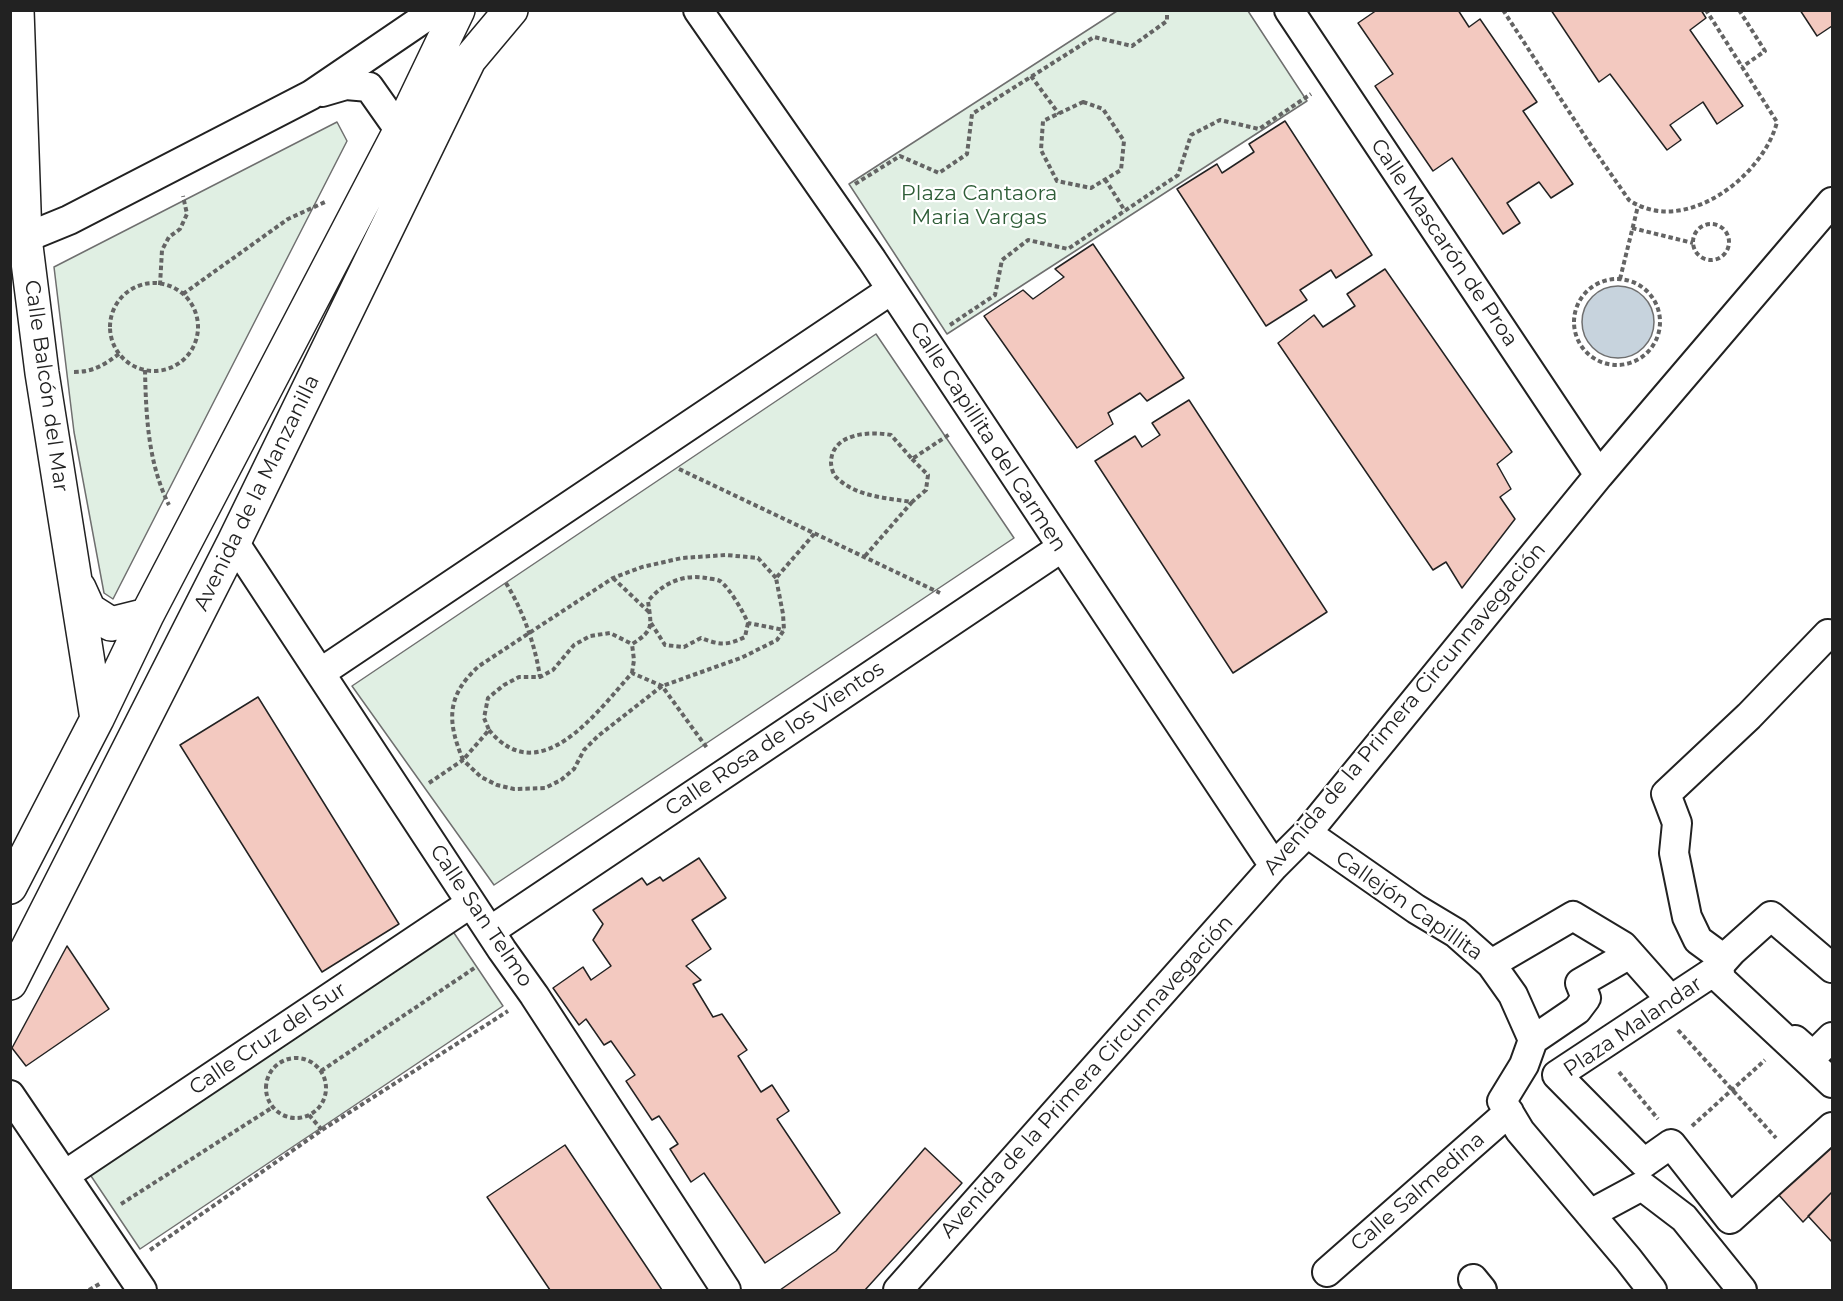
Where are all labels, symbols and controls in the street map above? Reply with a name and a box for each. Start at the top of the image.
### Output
street label: Calle Mascarón de Proa [1365,134,1523,352]
park label: Plaza Cantaora Maria Vargas [901,181,1057,231]
street label: Calle Balcón del Mar [19,278,73,494]
street label: Calle Capillita del Carmen [904,317,1072,557]
street label: Avenida de la Manzanilla [189,371,325,615]
street label: Avenida de la Primera Circunnavegación [1259,538,1551,880]
street label: Calle Rosa de los Vientos [661,656,889,822]
street label: Calle San Telmo [424,840,538,992]
street label: Callejón Capillita [1331,846,1487,966]
street label: Avenida de la Primera Circunnavegación [935,910,1239,1244]
street label: Plaza Malandar [1559,971,1707,1083]
street label: Calle Cruz del Sur [185,977,351,1101]
street label: Calle Salmedina [1346,1127,1490,1257]

